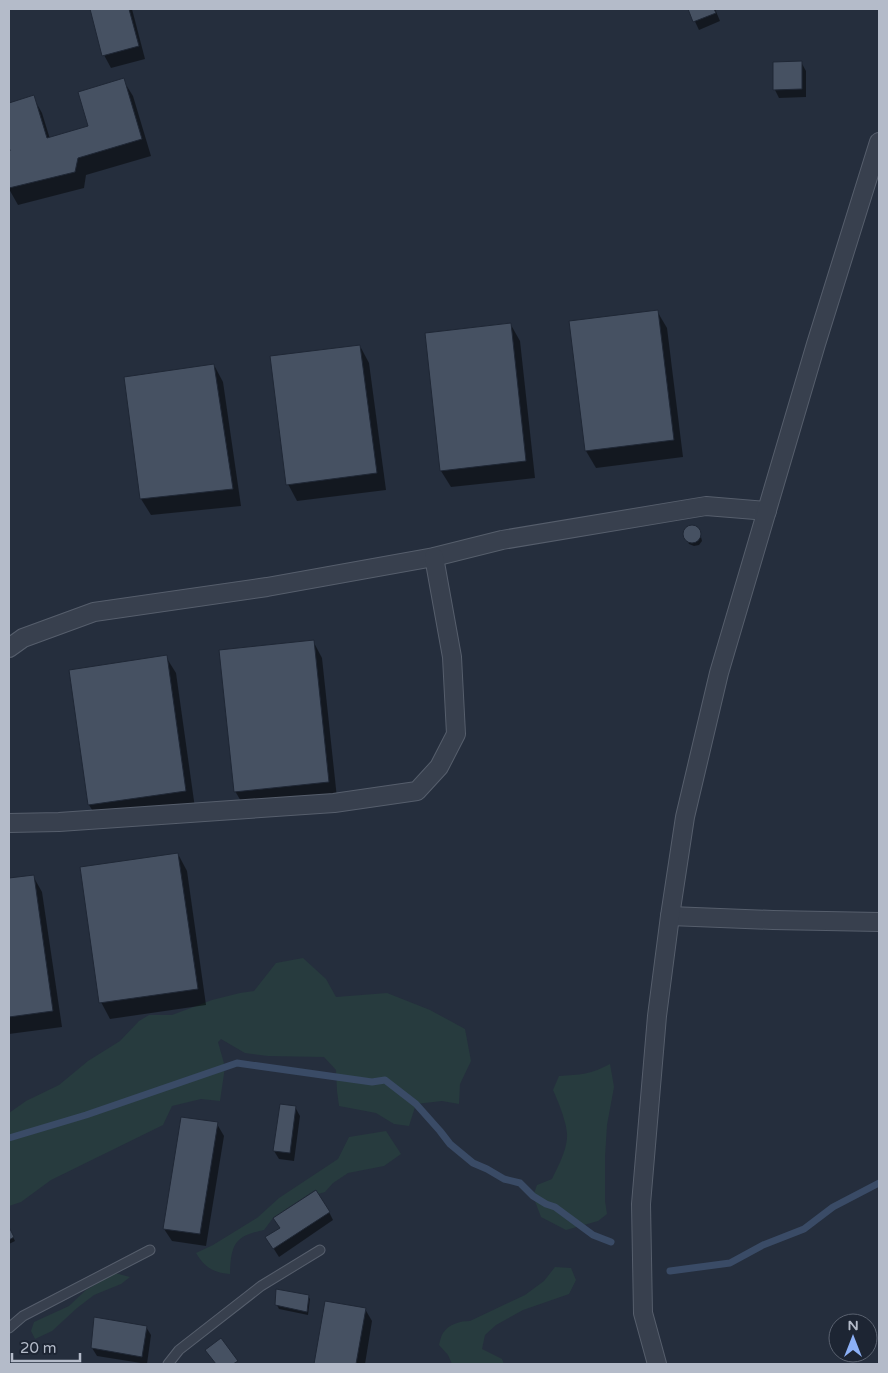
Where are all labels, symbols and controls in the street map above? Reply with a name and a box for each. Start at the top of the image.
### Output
north arrow [828,1313,878,1363]
text: N [847,1317,859,1334]
scale bar [12,1330,80,1362]
text: 20 m [20,1339,57,1357]

